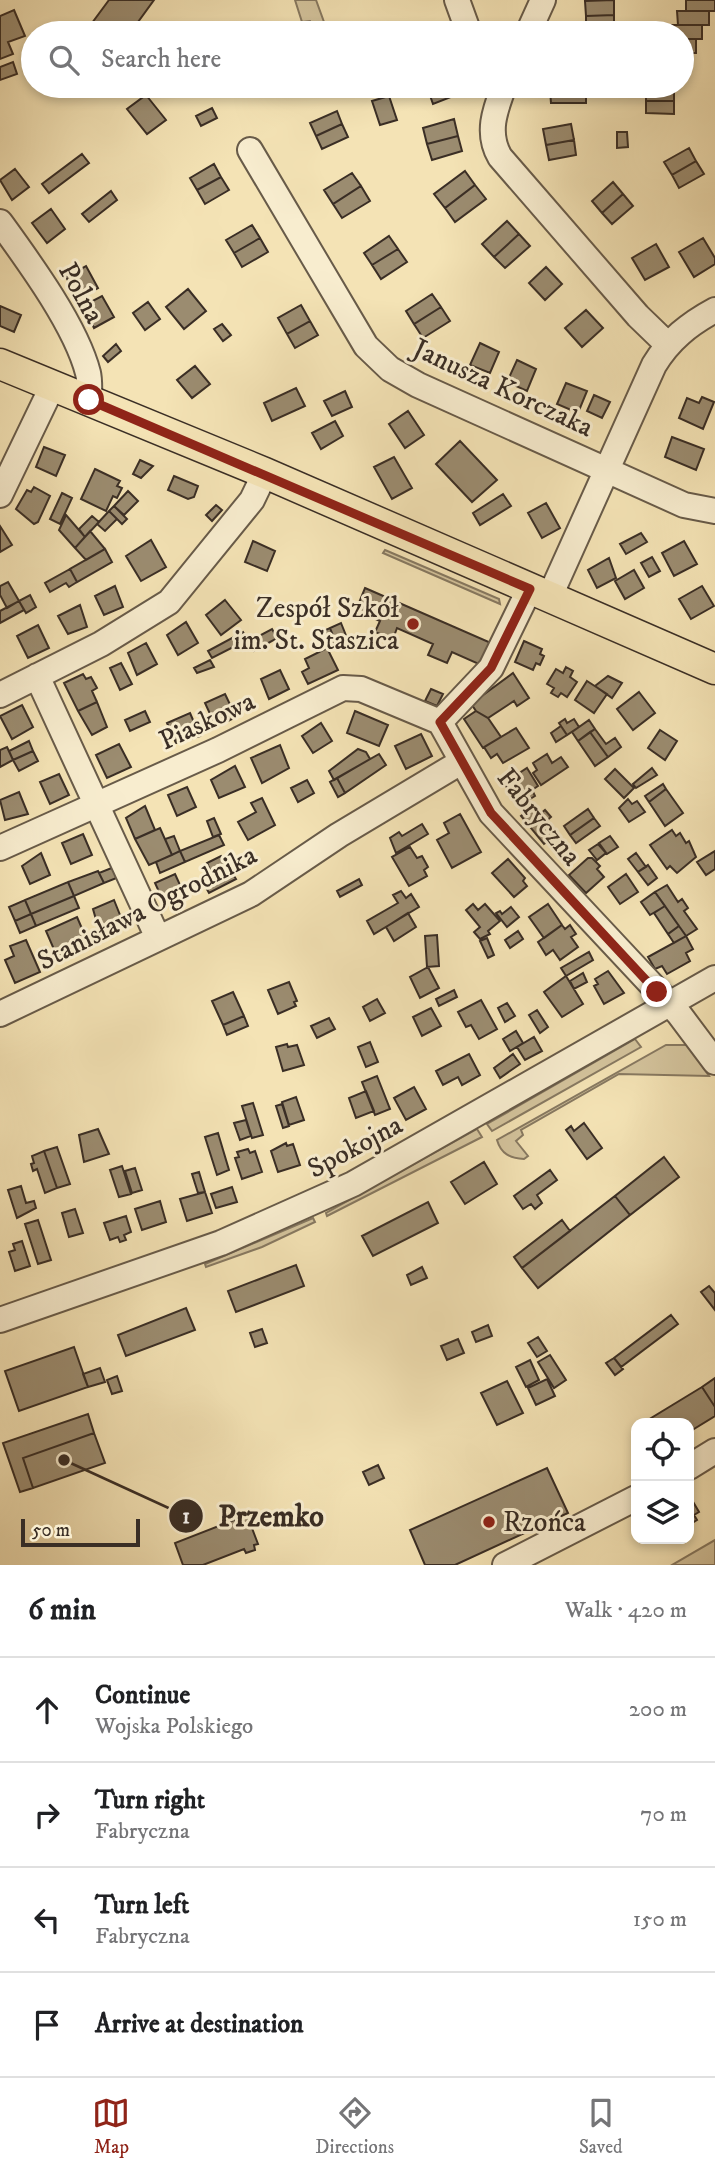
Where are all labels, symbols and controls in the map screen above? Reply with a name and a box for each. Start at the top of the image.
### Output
search box [21,21,694,98]
icon: search [45,41,83,79]
text: Search here [101,43,221,76]
street label: Polna [50,256,112,330]
street label: Janusza Korczaka [405,330,599,445]
route start [73,384,104,415]
place label: Zespół Szkół im. St. Staszica [234,591,400,658]
marker: Zespół Szkół im. St. Staszica [405,616,421,632]
street label: Piaskowa [154,684,261,758]
street label: Fabryczna [489,761,589,873]
street label: Stanisława Ogrodnika [31,837,263,978]
route end [641,976,672,1007]
street label: Spokojna [301,1107,409,1187]
map controls [631,1418,694,1544]
button: locate [631,1418,694,1481]
button: layers [631,1481,694,1544]
callout: Przemko [169,1490,338,1541]
text: Przemko [218,1499,324,1536]
text: 1 [182,1504,190,1530]
place label: Rzońca [503,1505,586,1540]
marker: Rzońca [481,1514,497,1530]
scale bar [21,1516,140,1548]
text: 50 m [32,1519,70,1542]
text: 6 min [28,1592,96,1629]
text: Walk · 420 m [565,1596,687,1625]
text: Continue [95,1679,190,1712]
icon: ahead [28,1691,66,1729]
text: 200 m [629,1695,687,1724]
text: Wojska Polskiego [95,1712,253,1741]
text: Turn right [95,1784,205,1817]
icon: right [28,1796,66,1834]
text: 70 m [640,1800,687,1829]
text: Fabryczna [95,1817,190,1846]
text: Turn left [95,1889,189,1922]
icon: left [28,1901,66,1939]
text: 150 m [633,1905,687,1934]
text: Fabryczna [95,1922,190,1951]
icon: arrive [28,2006,66,2044]
text: Arrive at destination [95,2008,304,2041]
tab: Map [92,2094,130,2159]
tab: Directions [315,2094,394,2159]
tab: Saved [579,2094,623,2159]

